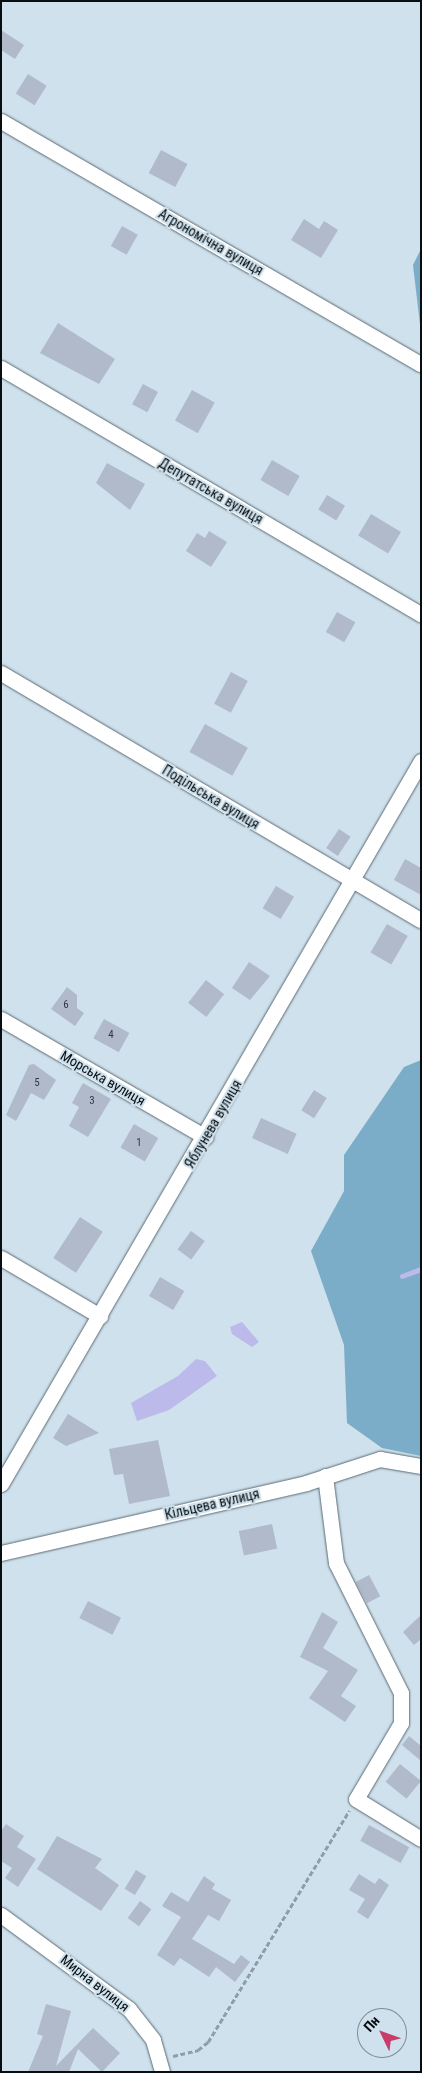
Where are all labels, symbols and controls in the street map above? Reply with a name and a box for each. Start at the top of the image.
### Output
street label: Агрономічна вулиця [156,205,266,279]
street label: Депутатська вулиця [156,454,266,528]
street label: Подільська вулиця [159,761,263,833]
house number: 6 [63,998,69,1012]
house number: 4 [108,1028,114,1042]
street label: Морська вулиця [58,1047,148,1109]
house number: 5 [34,1076,40,1090]
street label: Яблунева вулиця [181,1077,245,1171]
house number: 3 [89,1094,95,1108]
house number: 1 [136,1136,142,1150]
street label: Кільцева вулиця [163,1485,261,1523]
street label: Мирна вулиця [57,1951,133,2015]
north arrow [357,2008,407,2058]
text: Пн [360,2012,383,2035]

